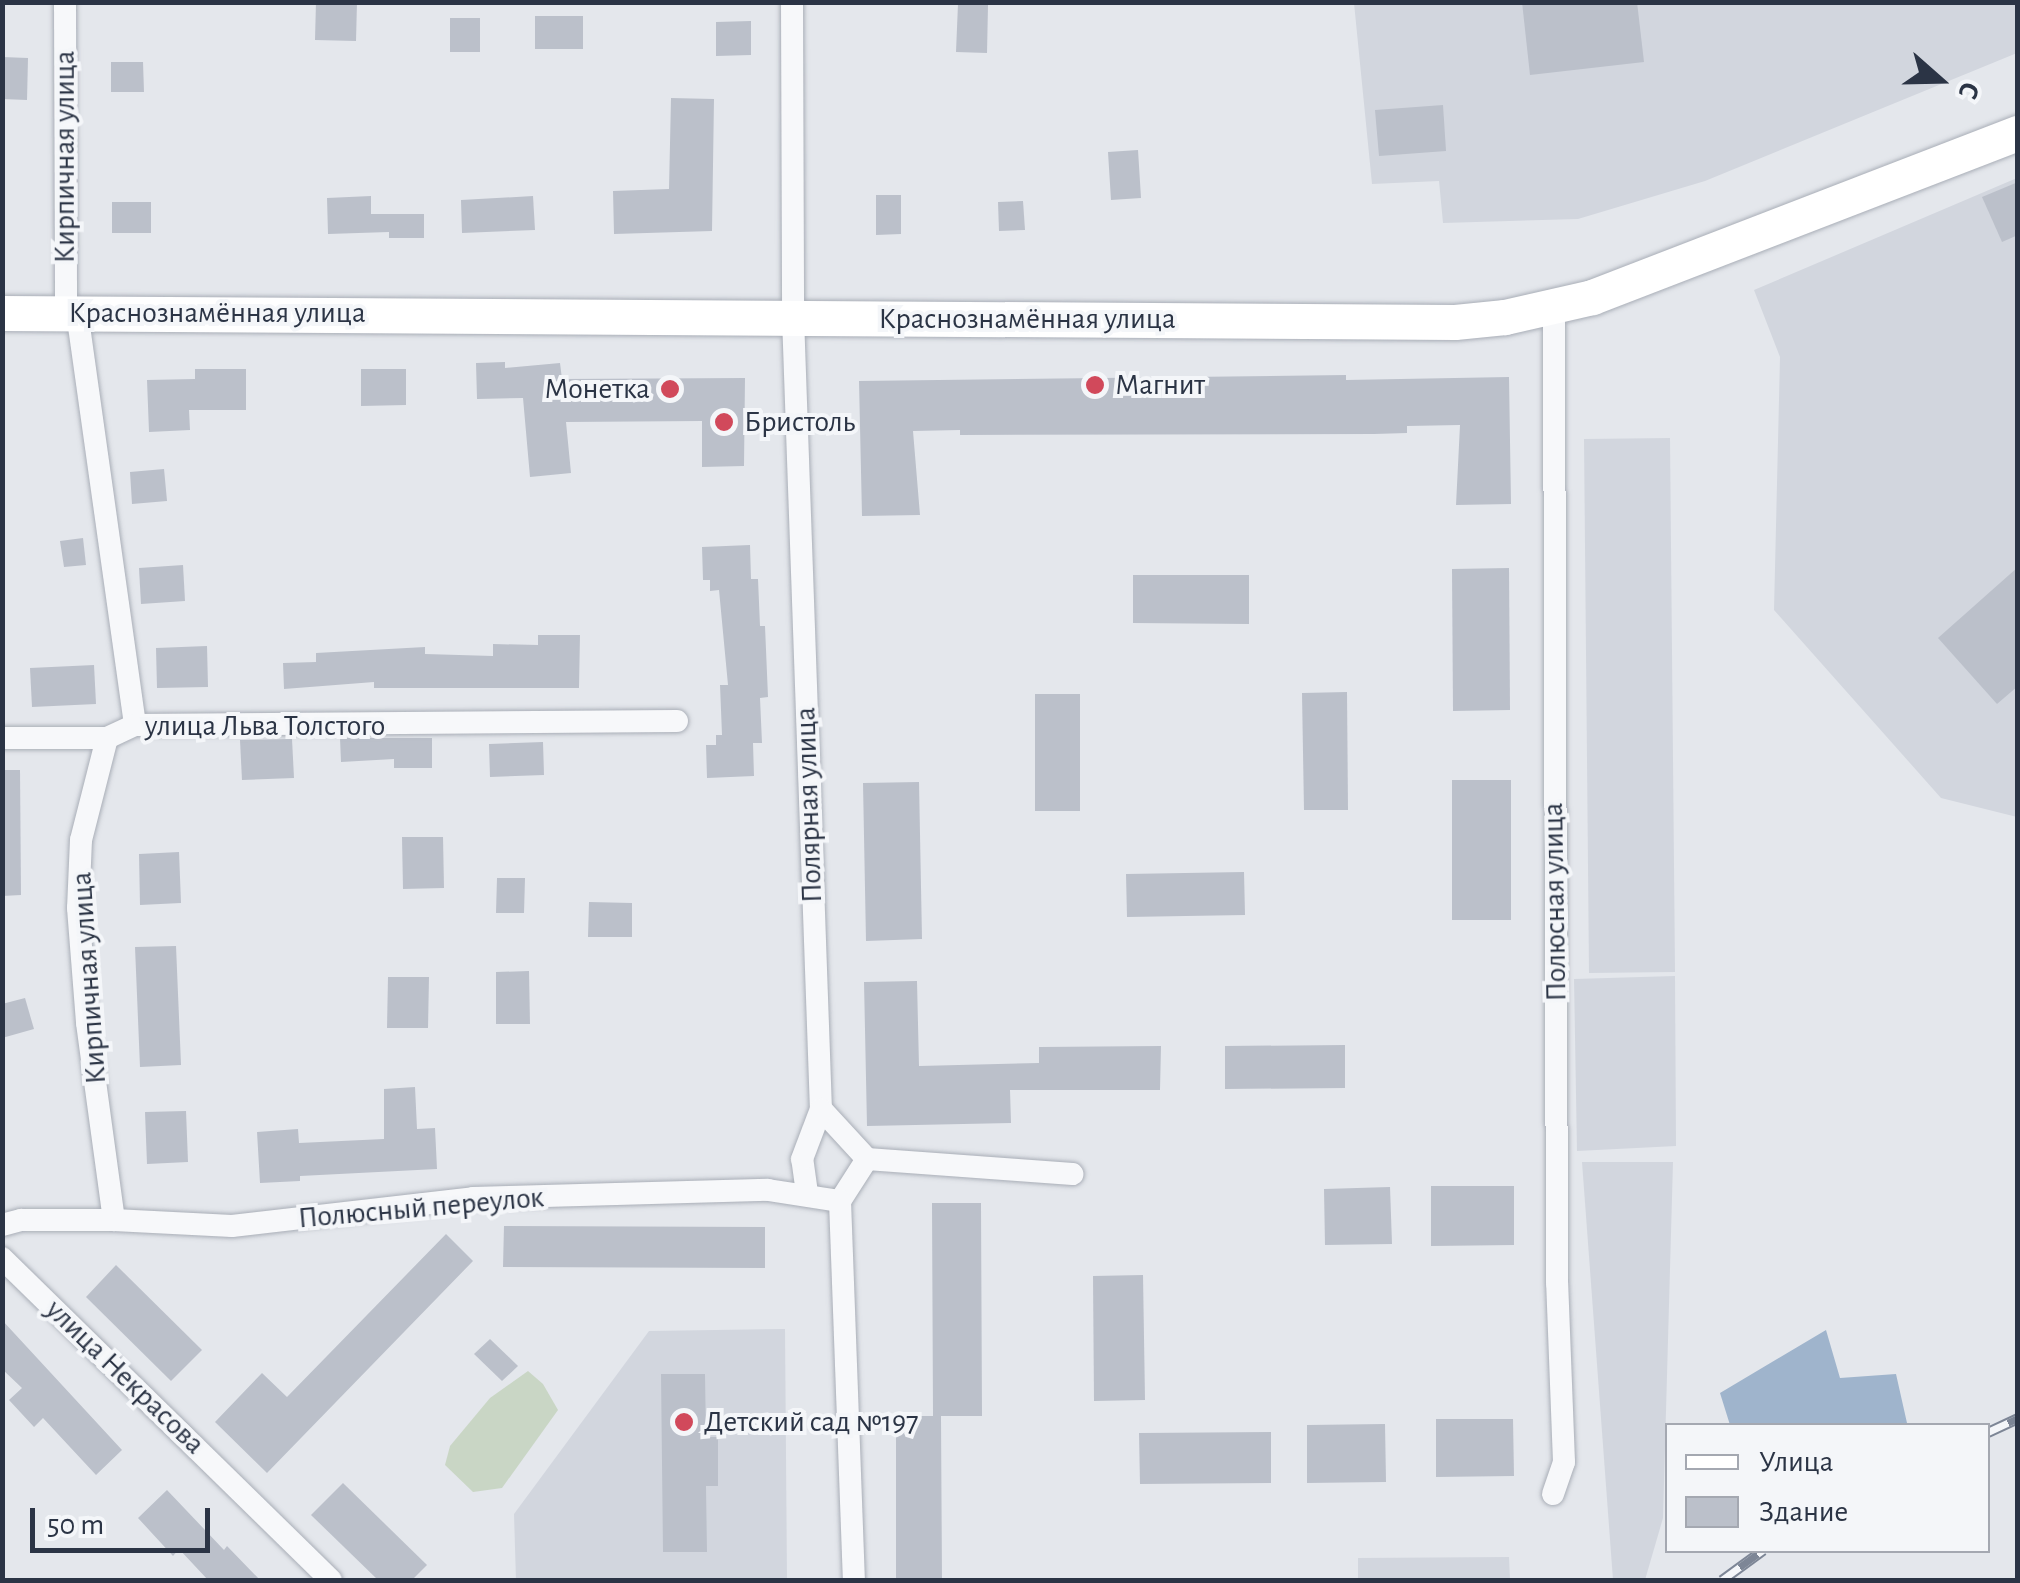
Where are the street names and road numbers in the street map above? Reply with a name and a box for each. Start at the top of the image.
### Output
street label: Кирпичная улица [47,51,83,263]
street label: Краснознамённая улица [68,295,366,331]
street label: Краснознамённая улица [878,301,1176,337]
street label: Полярная улица [788,706,830,904]
street label: улица Льва Толстого [145,708,385,744]
street label: Полюсная улица [1535,802,1575,1002]
street label: Кирпичная улица [64,871,114,1085]
street label: Полюсный переулок [297,1179,545,1237]
street label: улица Некрасова [38,1292,212,1462]

